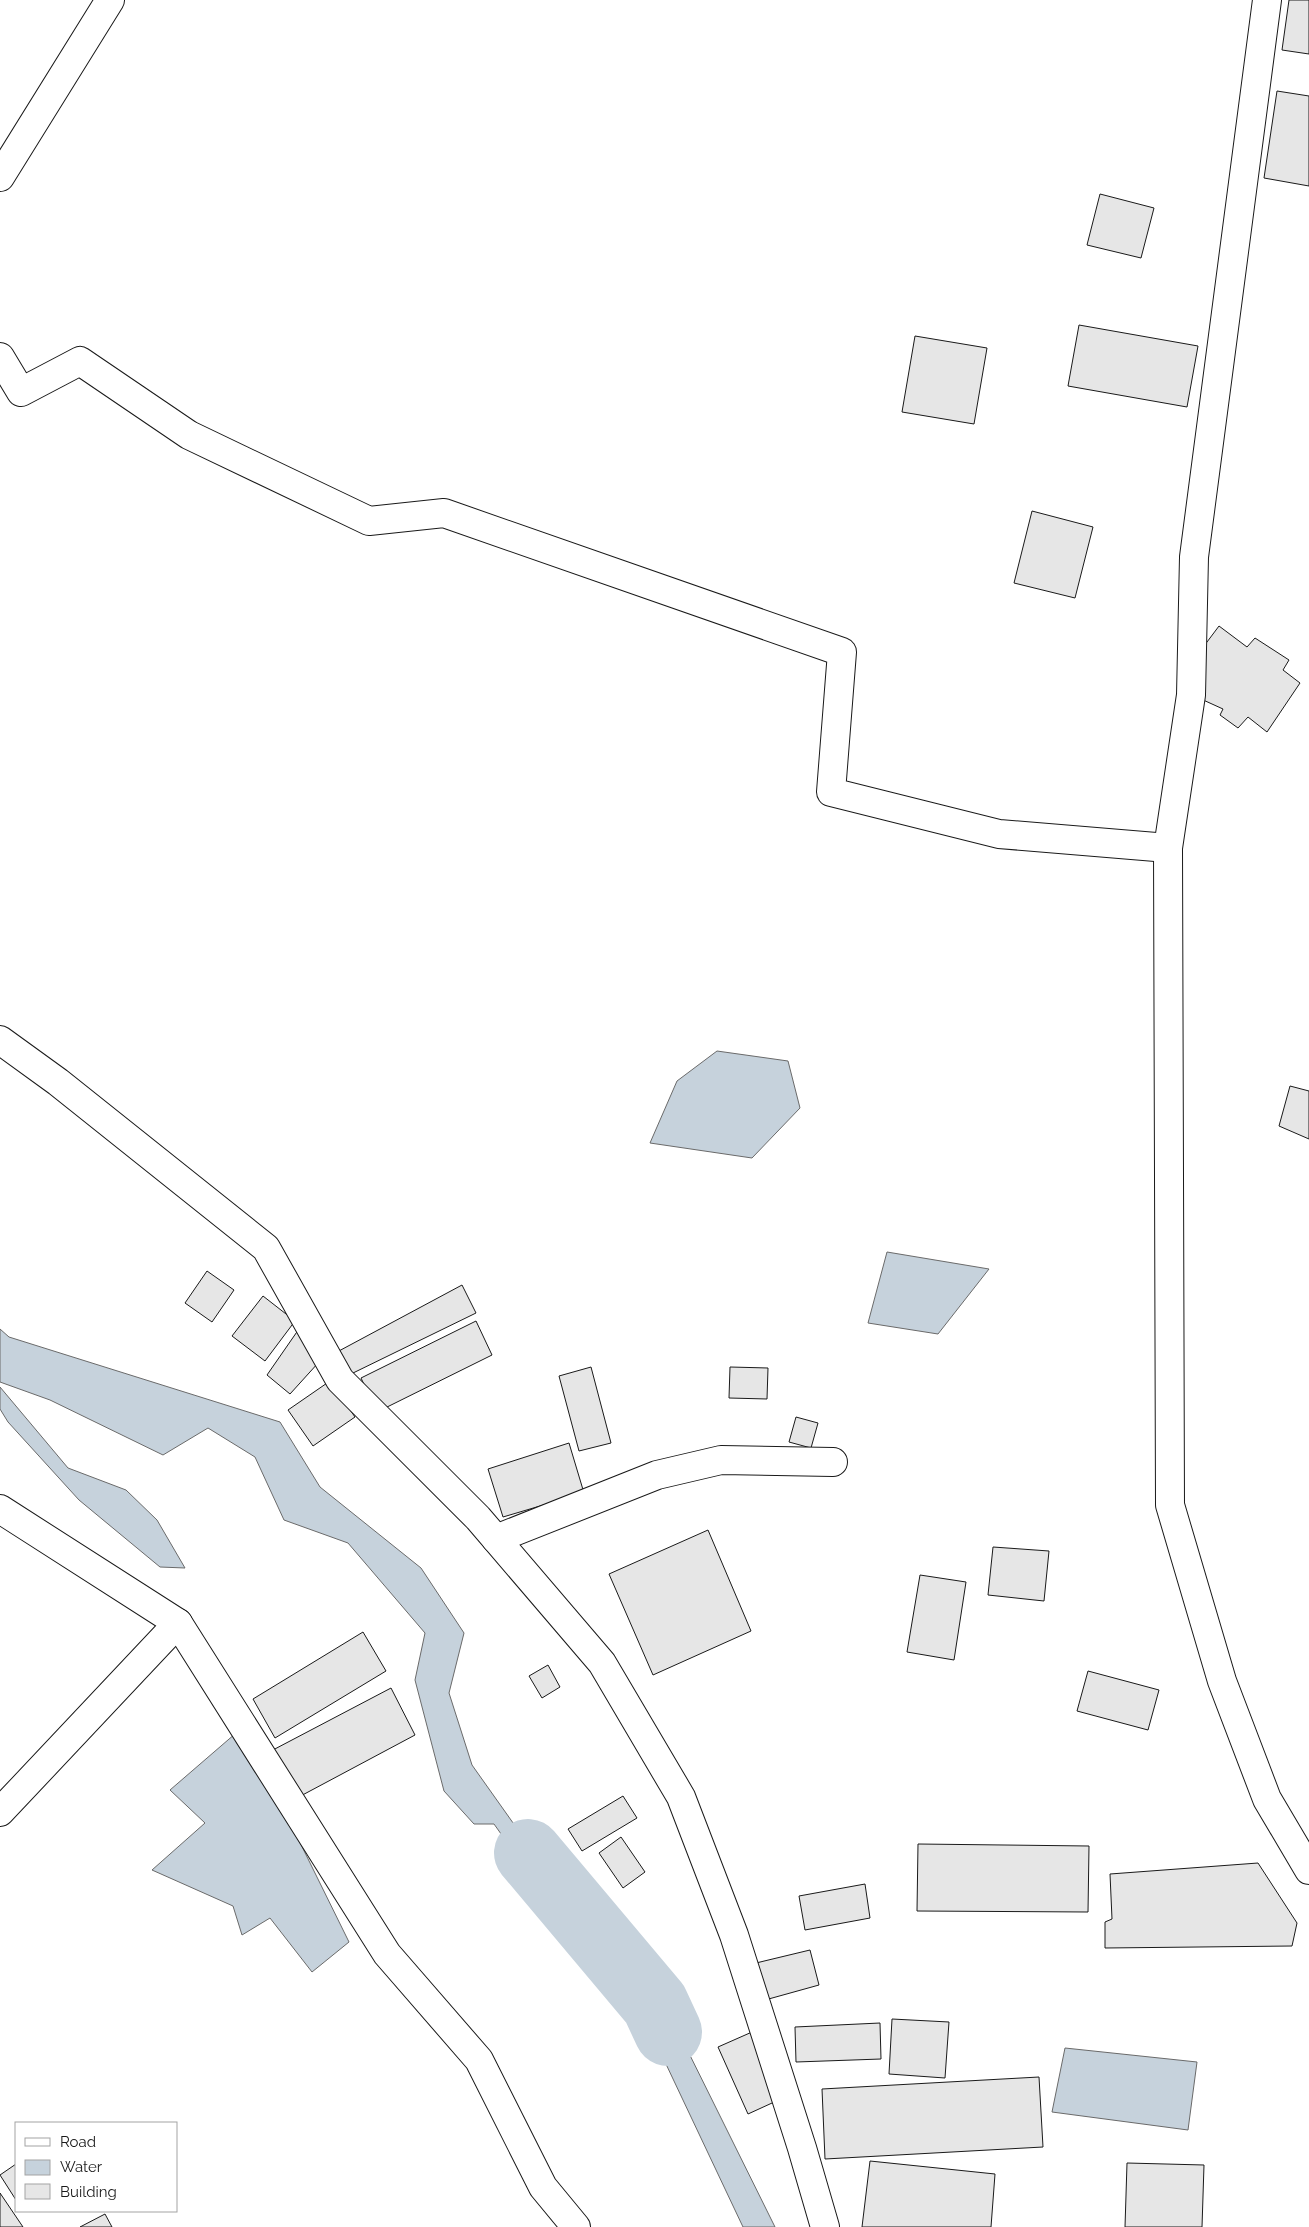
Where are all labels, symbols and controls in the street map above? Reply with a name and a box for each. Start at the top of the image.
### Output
legend [15,2122,178,2212]
text: Road [60,2133,96,2151]
text: Water [60,2158,103,2176]
text: Building [60,2183,117,2201]

